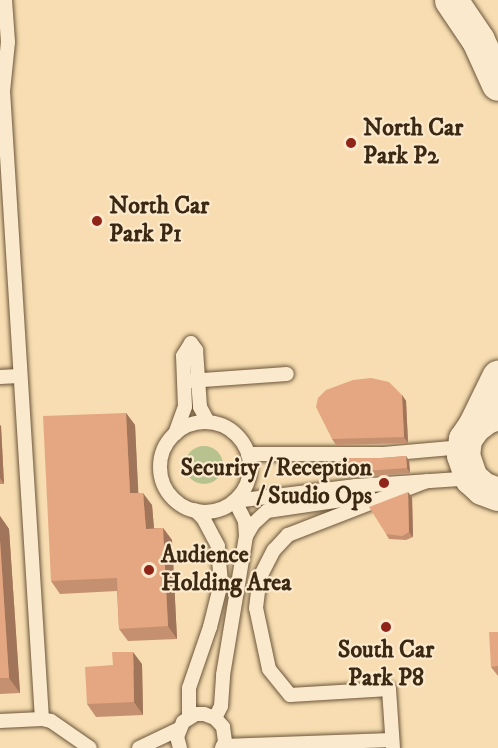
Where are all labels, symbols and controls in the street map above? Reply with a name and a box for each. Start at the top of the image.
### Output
place label: North Car Park P2 [363,115,463,171]
marker: North Car Park P2 [344,136,358,150]
place label: North Car Park P1 [109,193,209,249]
marker: North Car Park P1 [90,214,104,228]
place label: Security / Reception / Studio Ops [180,455,372,511]
marker: Security / Reception / Studio Ops [377,476,391,490]
place label: Audience Holding Area [161,542,291,598]
marker: Audience Holding Area [142,563,156,577]
marker: South Car Park P8 [379,620,393,634]
place label: South Car Park P8 [338,637,434,693]

